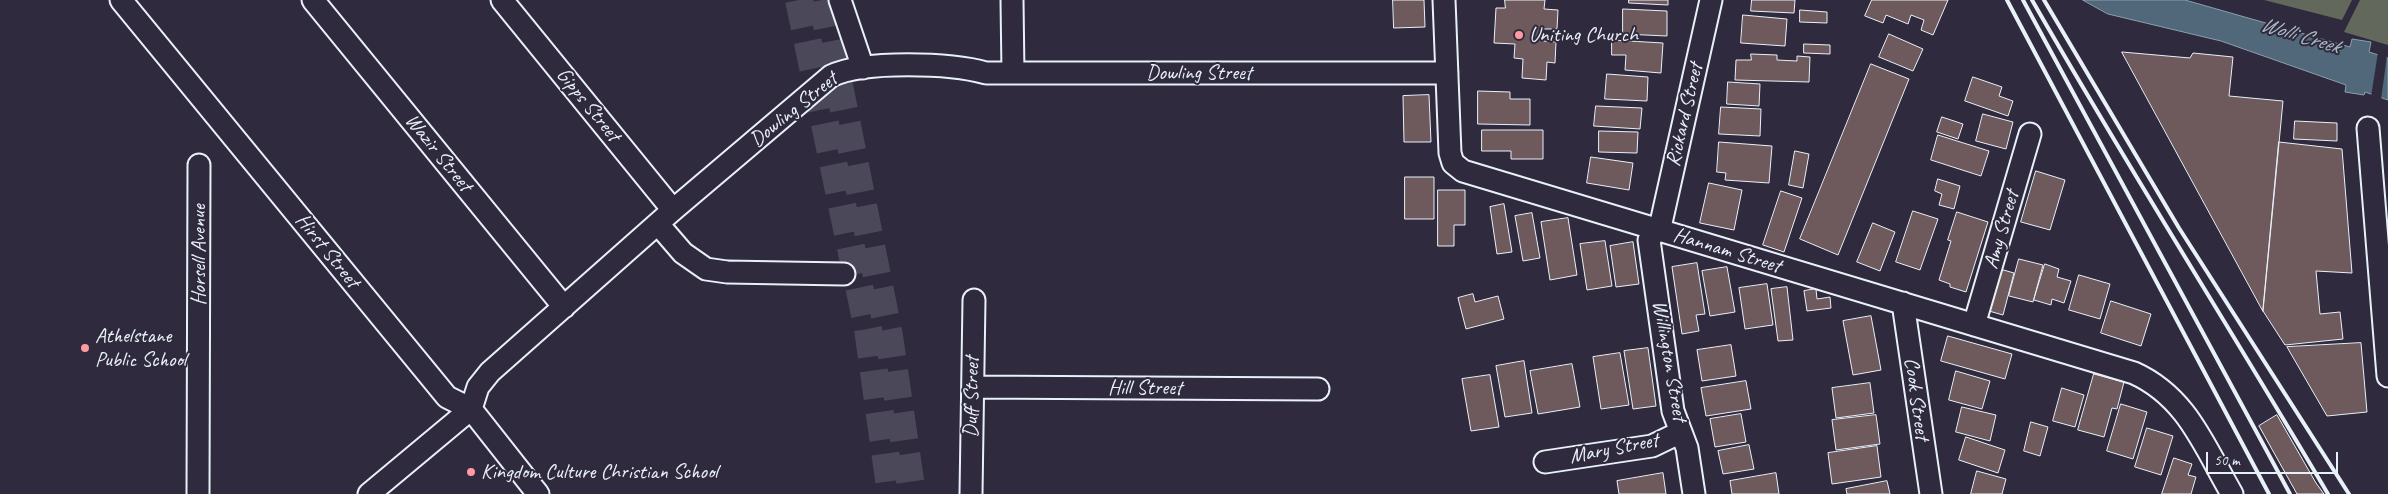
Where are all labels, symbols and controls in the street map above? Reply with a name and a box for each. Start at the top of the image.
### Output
water label: Wolli Creek [2257,12,2343,60]
place label: Uniting Church [1529,22,1638,48]
marker: Uniting Church [1513,29,1525,41]
street label: Dowling Street [1146,60,1252,86]
street label: Rickard Street [1661,61,1709,169]
street label: Gipps Street [550,63,626,147]
street label: Dowling Street [745,67,843,153]
street label: Wazir Street [399,109,477,197]
street label: Amy Street [1979,188,2025,272]
street label: Horsell Avenue [186,204,212,306]
street label: Hirst Street [289,209,365,293]
street label: Hannam Street [1670,223,1784,279]
street label: Willington Street [1646,299,1692,423]
place label: Athelstane Public School [95,323,186,373]
marker: Athelstane Public School [79,342,91,354]
street label: Duff Street [959,356,985,438]
street label: Cook Street [1898,356,1934,442]
street label: Hill Street [1108,375,1182,401]
street label: Mary Street [1568,428,1660,470]
scale bar [2208,442,2340,474]
text: 50 m [2214,451,2240,470]
place label: Kingdom Culture Christian School [481,459,718,485]
marker: Kingdom Culture Christian School [465,466,477,478]

